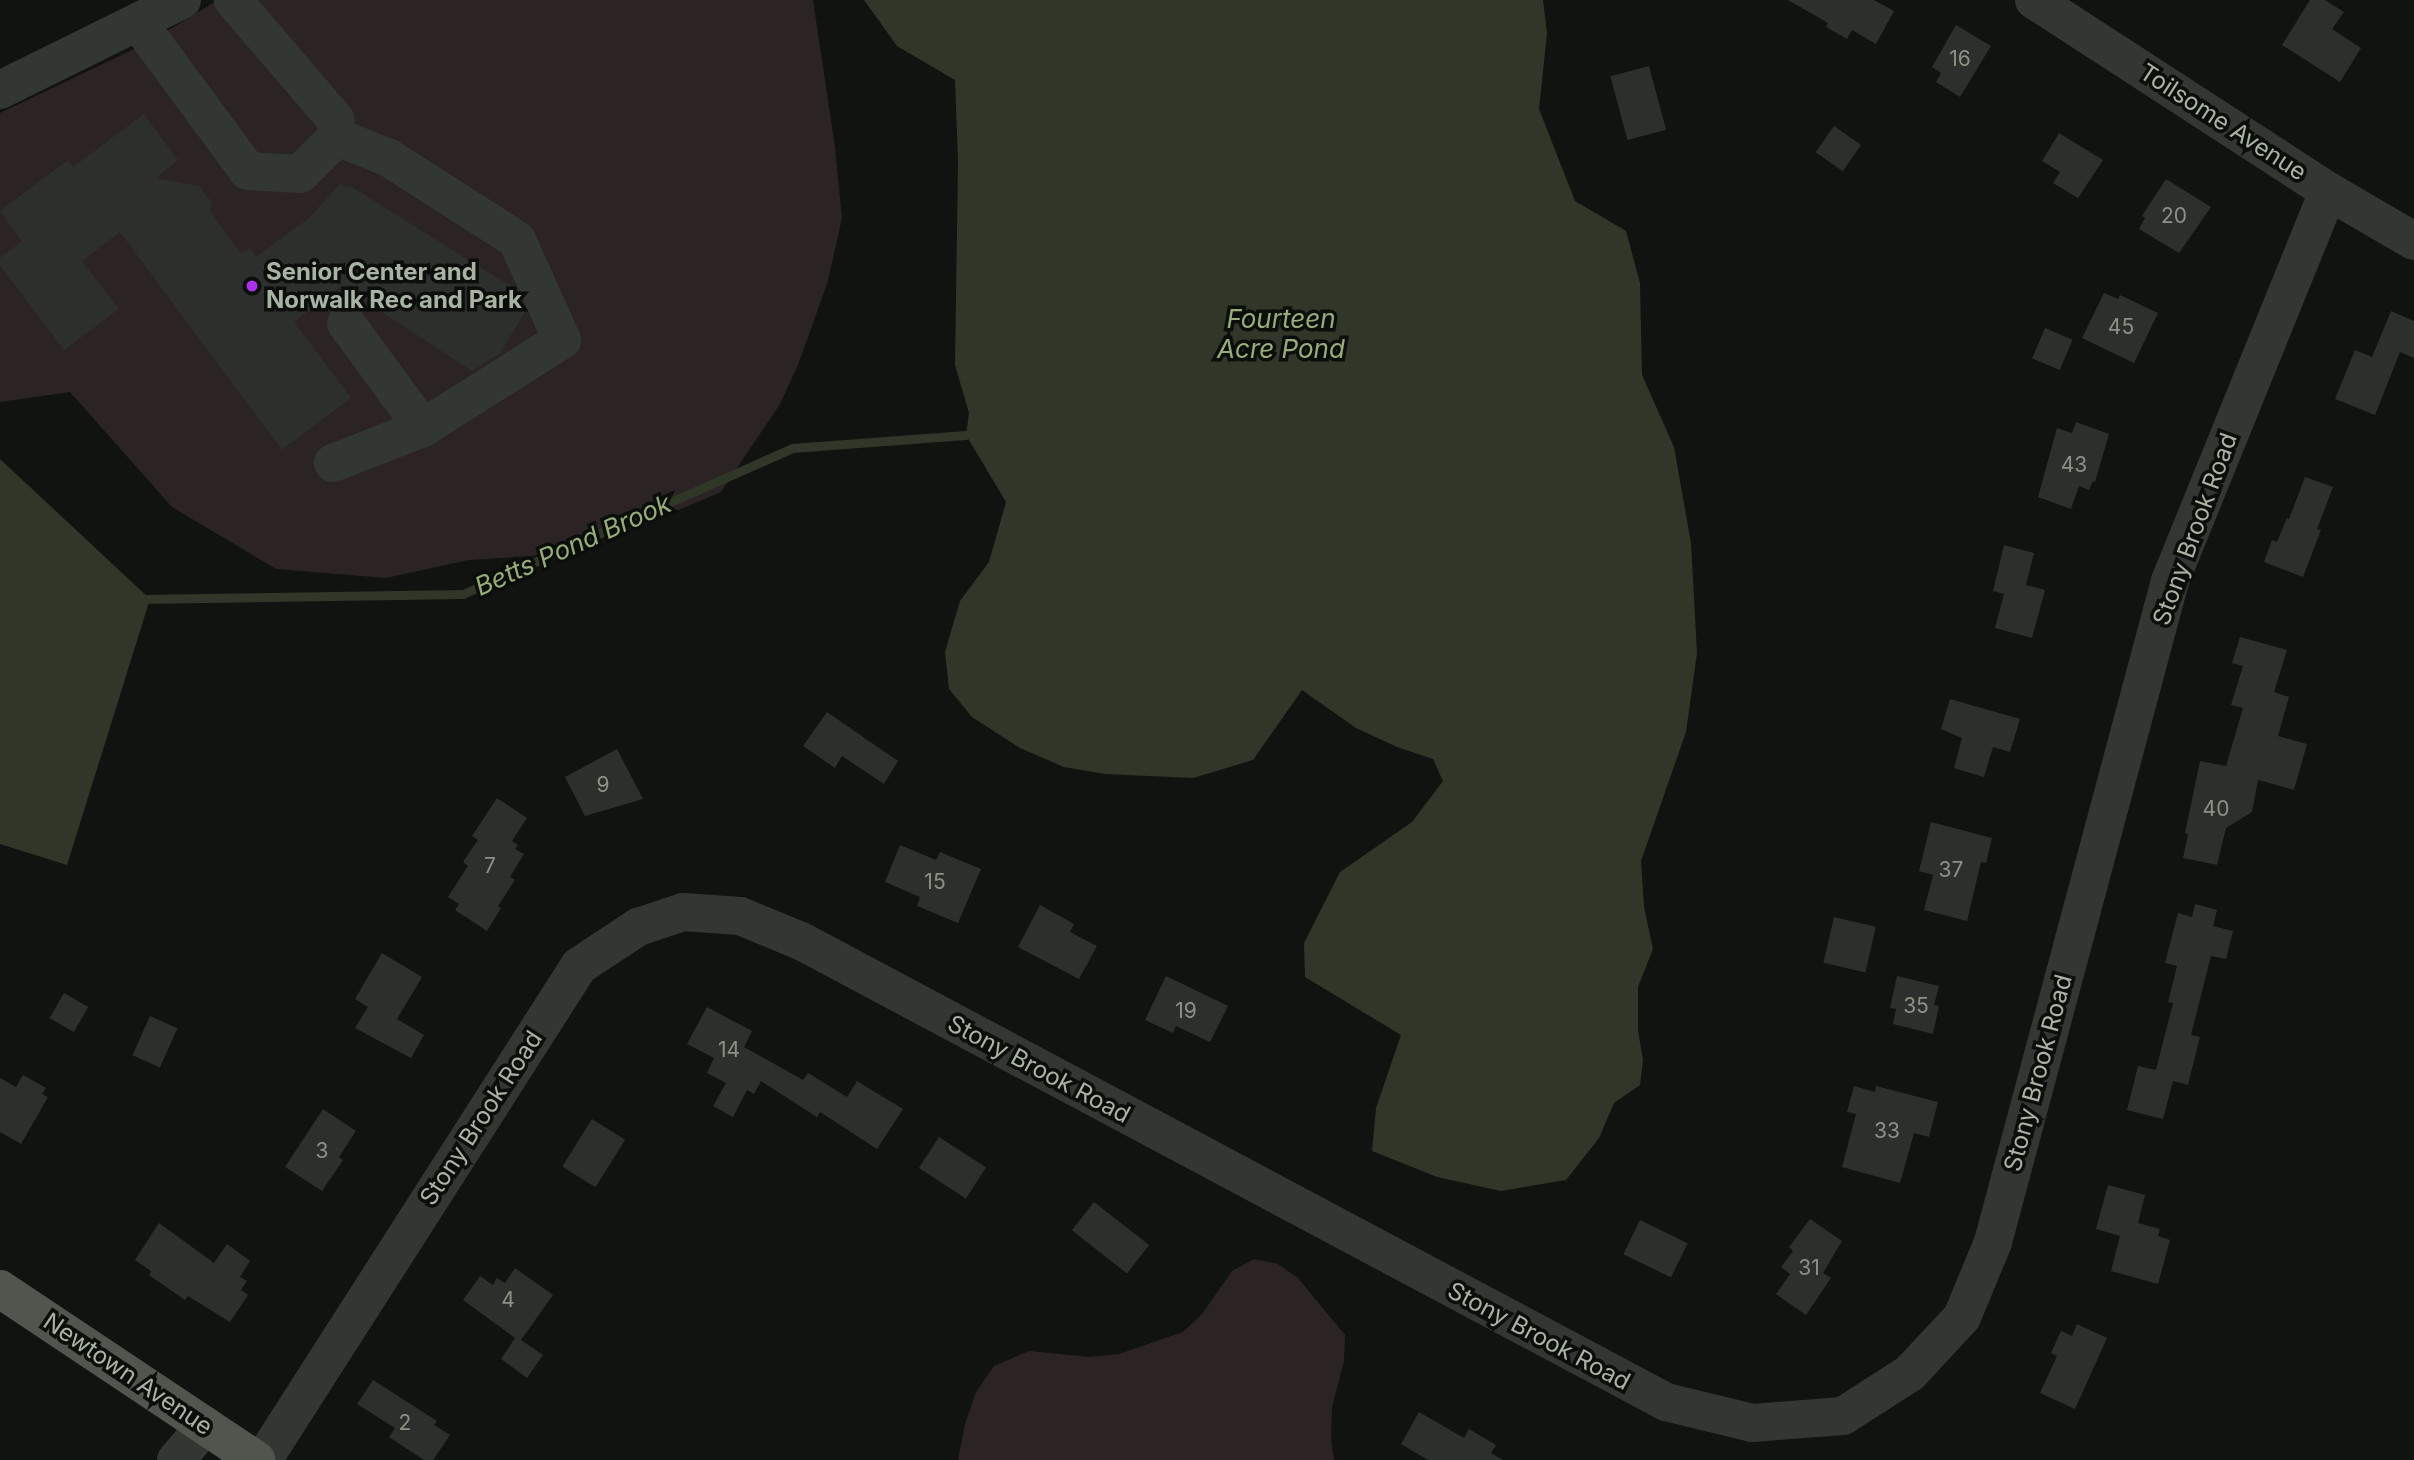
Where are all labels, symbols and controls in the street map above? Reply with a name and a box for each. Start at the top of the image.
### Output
house number: 16 [1949,46,1971,72]
street label: Toilsome Avenue [2134,57,2312,187]
house number: 20 [2161,203,2187,229]
place label: Senior Center and Norwalk Rec and Park [266,258,522,314]
marker: Senior Center and Norwalk Rec and Park [244,278,260,294]
water label: Fourteen Acre Pond [1217,303,1345,364]
house number: 45 [2108,314,2134,340]
street label: Stony Brook Road [2147,429,2243,629]
house number: 43 [2061,452,2087,478]
water label: Betts Pond Brook [470,488,676,602]
house number: 9 [596,772,610,798]
house number: 40 [2203,796,2229,822]
house number: 7 [484,853,496,879]
house number: 37 [1939,857,1963,883]
house number: 15 [924,869,946,895]
street label: Stony Brook Road [1998,972,2078,1174]
house number: 35 [1903,993,1929,1019]
house number: 19 [1175,998,1197,1024]
street label: Stony Brook Road [943,1009,1135,1129]
street label: Stony Brook Road [414,1025,548,1211]
house number: 14 [718,1037,740,1063]
house number: 33 [1874,1118,1900,1144]
house number: 3 [316,1138,328,1164]
house number: 31 [1798,1255,1820,1281]
street label: Stony Brook Road [1443,1276,1635,1396]
house number: 4 [501,1287,515,1313]
street label: Newtown Avenue [38,1307,218,1441]
house number: 2 [399,1410,411,1436]

